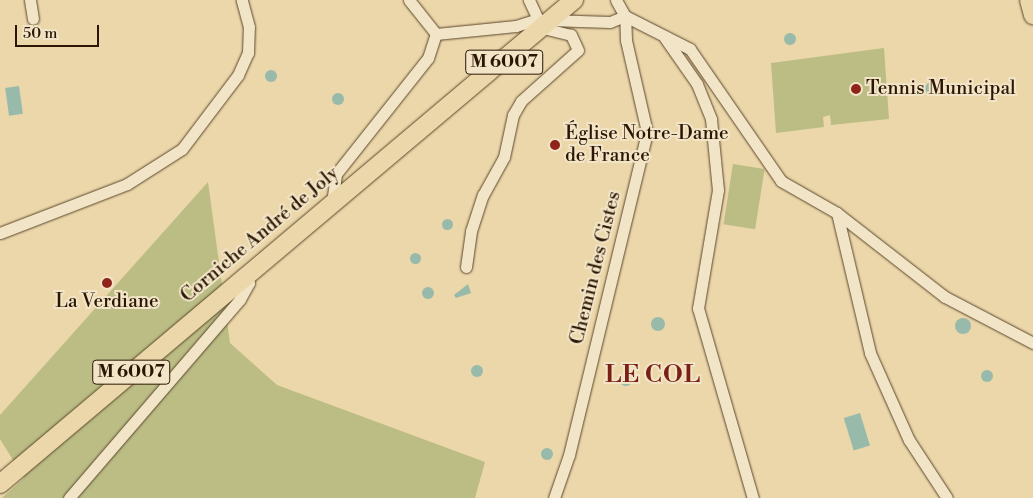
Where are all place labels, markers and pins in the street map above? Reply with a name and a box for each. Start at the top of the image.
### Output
place label: Tennis Municipal [866,78,1016,100]
marker: Tennis Municipal [850,83,862,95]
place label: Église Notre-Dame de France [565,123,729,167]
marker: Église Notre-Dame de France [549,139,561,151]
marker: La Verdiane [101,277,113,289]
place label: La Verdiane [55,291,159,313]

